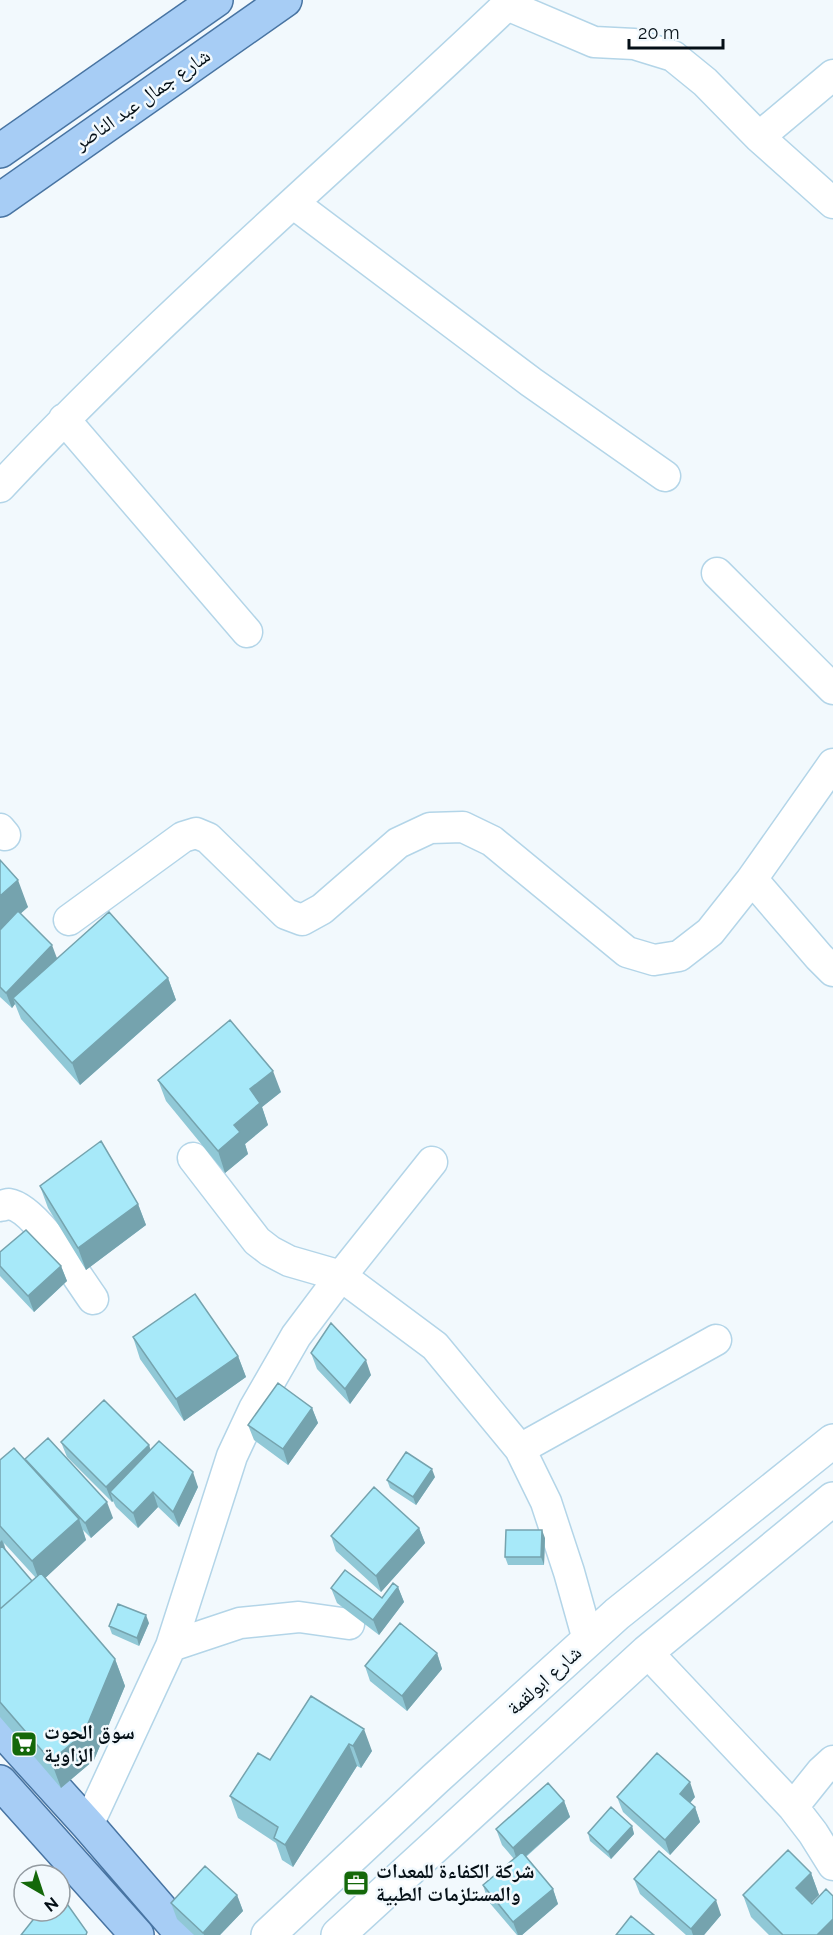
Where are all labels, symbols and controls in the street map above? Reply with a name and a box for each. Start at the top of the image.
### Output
scale bar [629,12,724,50]
text: 20 m [638,22,680,43]
street label: شارع جمال عبد الناصر [69,43,215,156]
street label: شارع ابولقمة [502,1640,587,1720]
place label: سوق الحوت الزاوية [44,1720,135,1767]
supermarket icon: سوق الحوت الزاوية [9,1729,39,1759]
place label: شركة الكفاءة للمعدات والمستلزمات الطبية [376,1859,535,1906]
north arrow [12,1863,72,1923]
office icon: شركة الكفاءة للمعدات والمستلزمات الطبية [341,1868,371,1898]
text: N [40,1893,62,1915]

